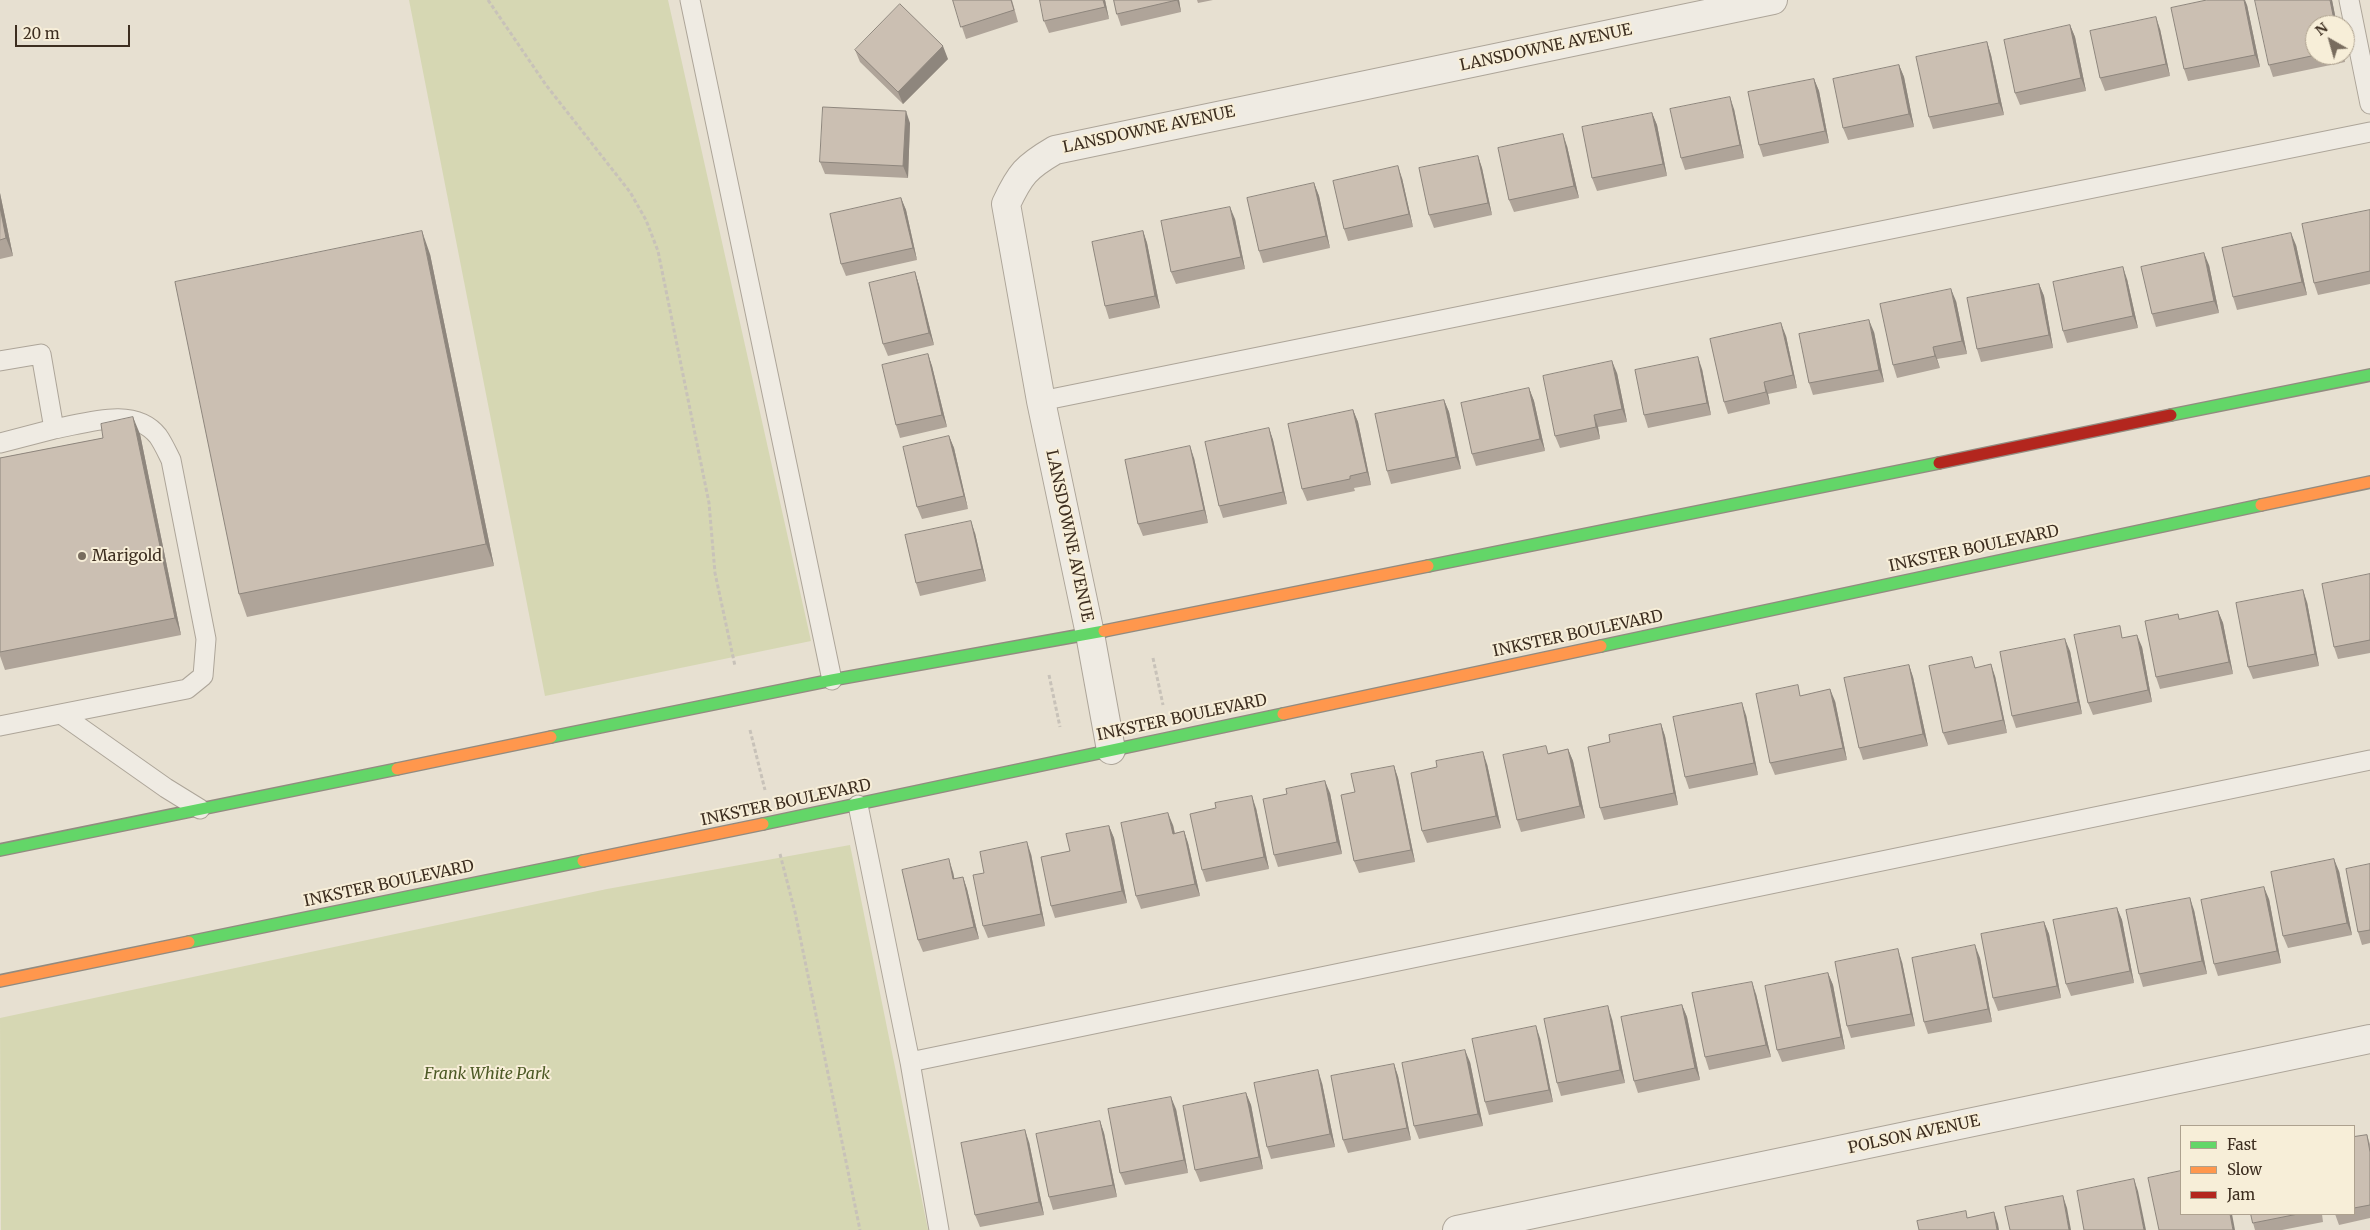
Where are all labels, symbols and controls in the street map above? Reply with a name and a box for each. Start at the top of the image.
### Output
scale bar [18,15,132,47]
north arrow [2305,15,2355,65]
text: N [2311,18,2331,39]
street label: LANSDOWNE AVENUE [1458,20,1634,76]
text: 20 m [23,24,60,43]
street label: LANSDOWNE AVENUE [1061,102,1237,158]
street label: LANSDOWNE AVENUE [1041,448,1097,624]
street label: INKSTER BOULEVARD [1887,522,2061,576]
place label: Marigold [92,546,162,566]
marker: Marigold [76,550,88,562]
street label: INKSTER BOULEVARD [1491,607,1665,661]
street label: INKSTER BOULEVARD [1095,691,1269,745]
street label: INKSTER BOULEVARD [699,776,873,830]
street label: INKSTER BOULEVARD [302,857,476,911]
park label: Frank White Park [424,1064,550,1084]
street label: POLSON AVENUE [1846,1112,1982,1158]
legend [2180,1125,2355,1215]
text: Fast [2227,1135,2257,1154]
text: Slow [2227,1160,2262,1179]
text: Jam [2227,1185,2255,1204]

